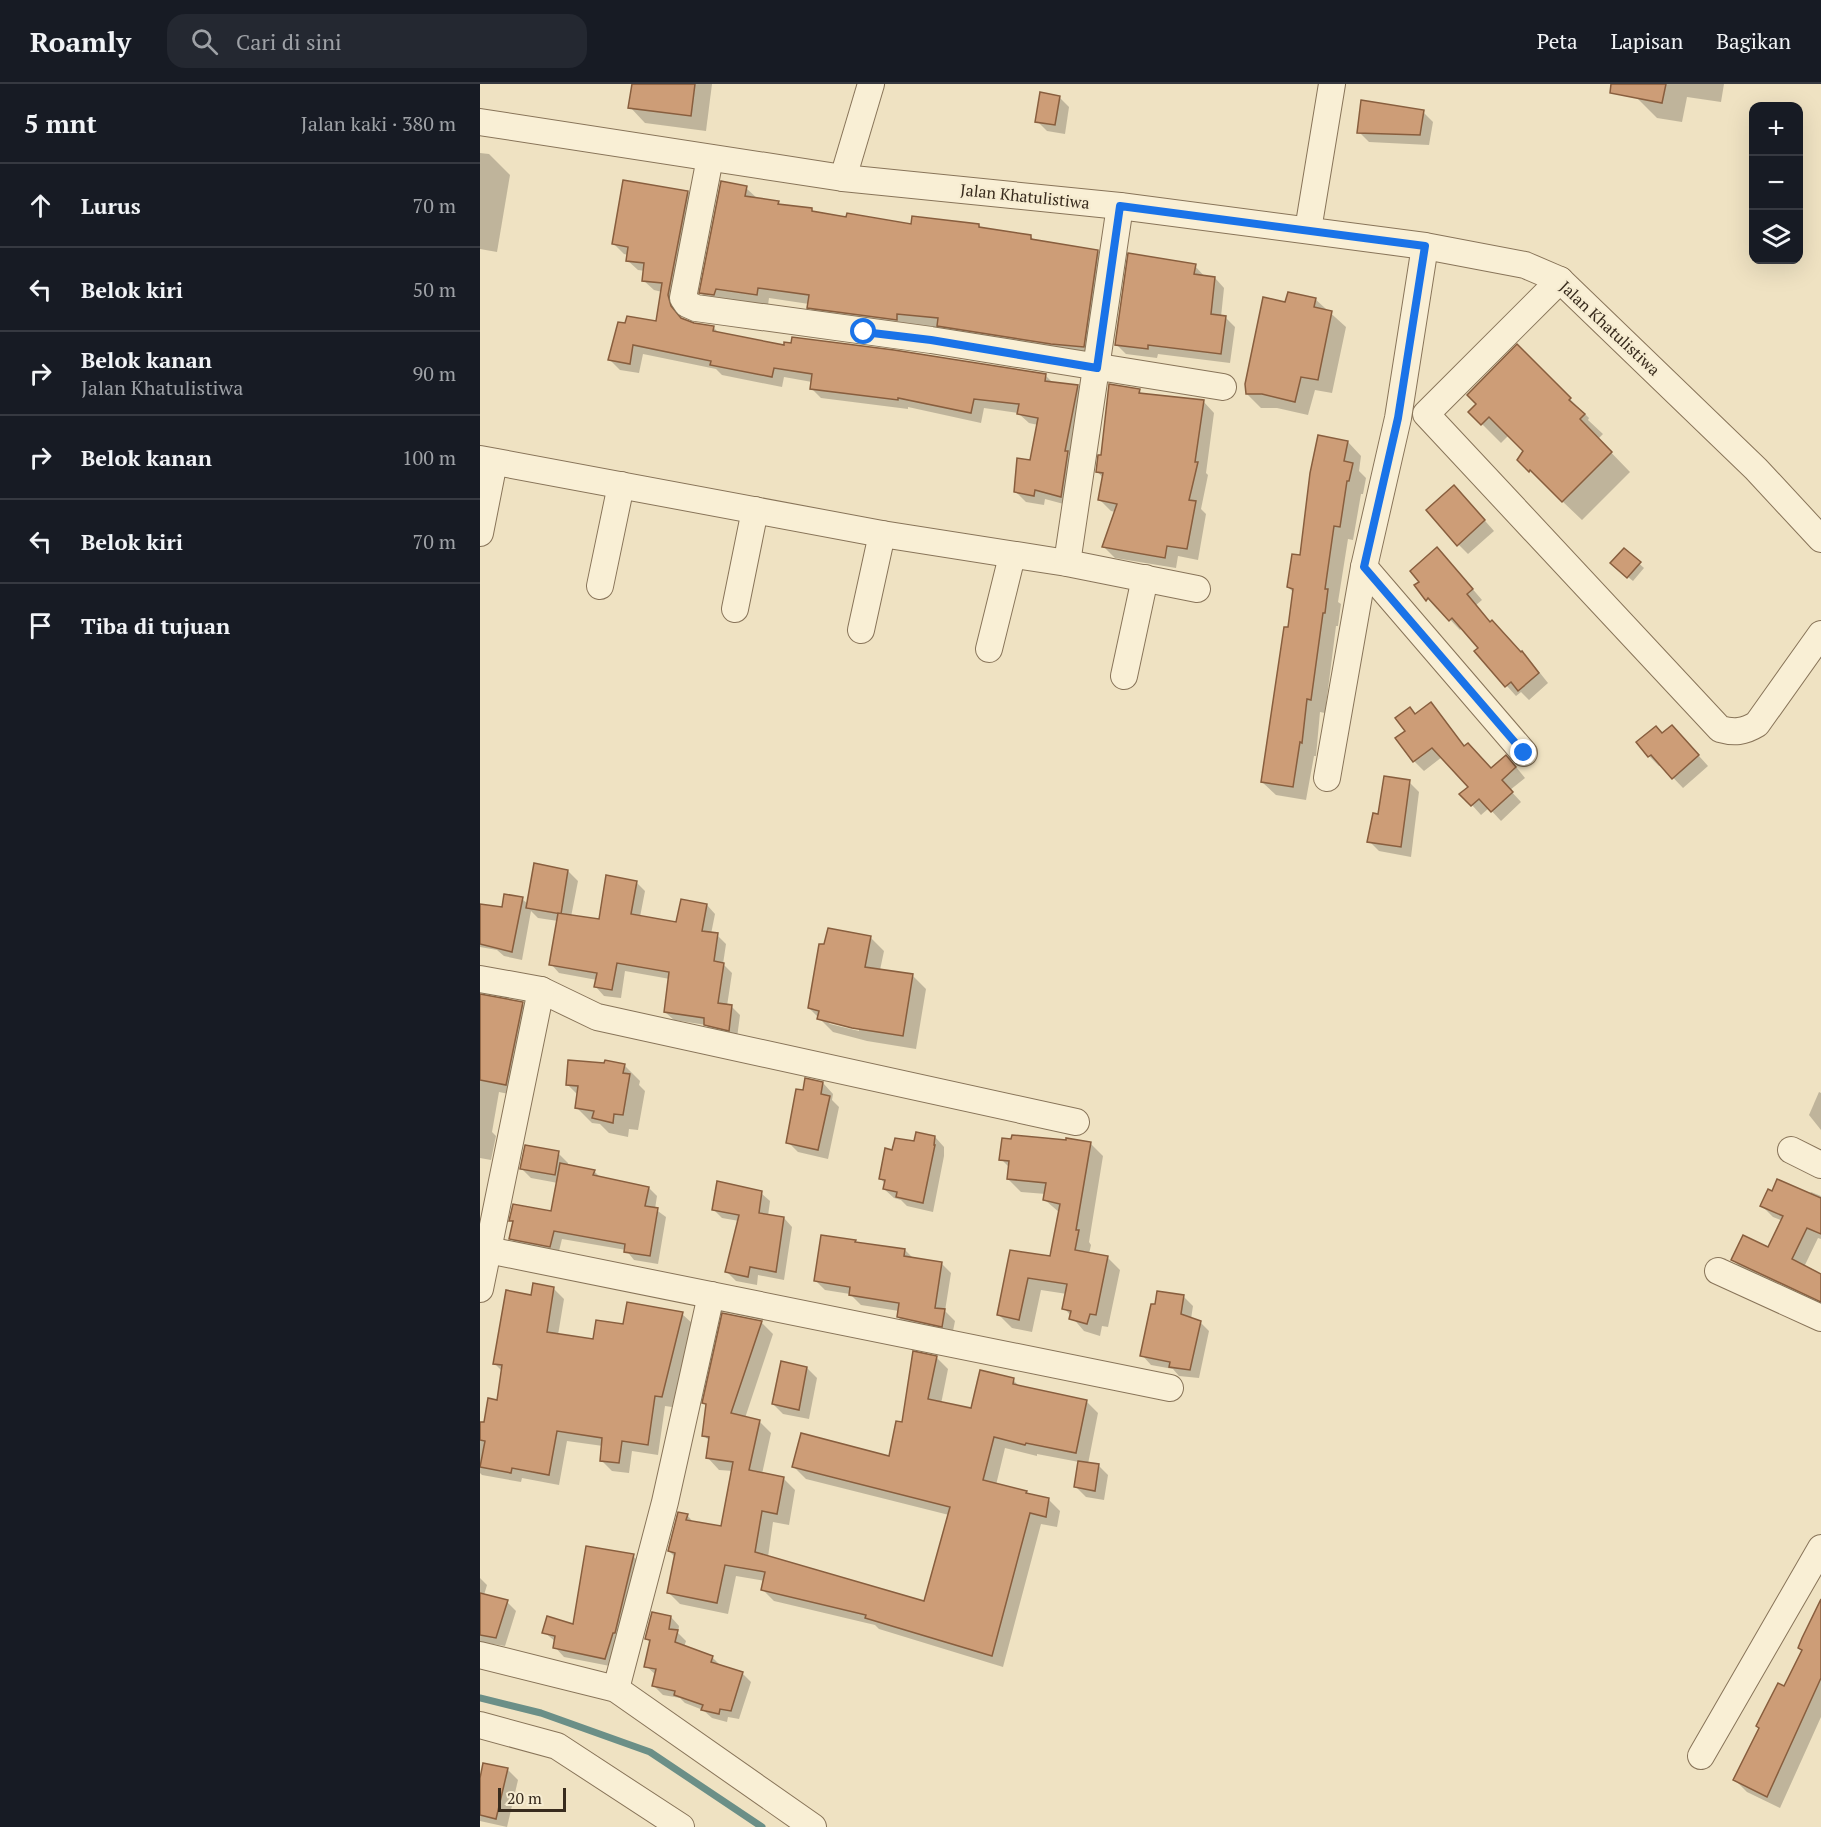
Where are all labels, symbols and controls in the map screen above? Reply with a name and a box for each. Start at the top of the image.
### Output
search box [167,14,587,68]
text: Roamly [30,23,131,60]
icon: search [188,25,221,58]
text: Cari di sini [236,27,342,56]
text: Peta [1537,27,1578,55]
text: Lapisan [1611,27,1683,55]
text: Bagikan [1716,27,1791,55]
map controls [1749,102,1803,264]
button: + [1749,102,1803,156]
text: 5 mnt [24,106,97,140]
text: Jalan kaki · 380 m [301,110,456,137]
button: − [1749,156,1803,210]
street label: Jalan Khatulistiwa [959,178,1091,214]
icon: ahead [24,189,57,222]
text: Lurus [81,191,141,220]
text: 70 m [413,192,456,219]
button: layers [1749,210,1803,264]
icon: left [24,273,57,306]
text: Belok kiri [81,275,183,304]
text: 50 m [413,276,456,303]
street label: Jalan Khatulistiwa [1555,276,1665,380]
route start [850,318,876,344]
text: Belok kanan [81,345,212,374]
icon: right [24,357,57,390]
text: 90 m [413,360,456,387]
text: Jalan Khatulistiwa [81,374,243,401]
icon: right [24,441,57,474]
text: Belok kanan [81,443,212,472]
text: 100 m [402,444,456,471]
icon: left [24,525,57,558]
text: Belok kiri [81,527,183,556]
text: 70 m [413,528,456,555]
icon: arrive [24,609,57,642]
text: Tiba di tujuan [81,611,230,640]
route end [1510,739,1536,765]
scale bar [498,1785,566,1812]
text: 20 m [507,1787,542,1809]

